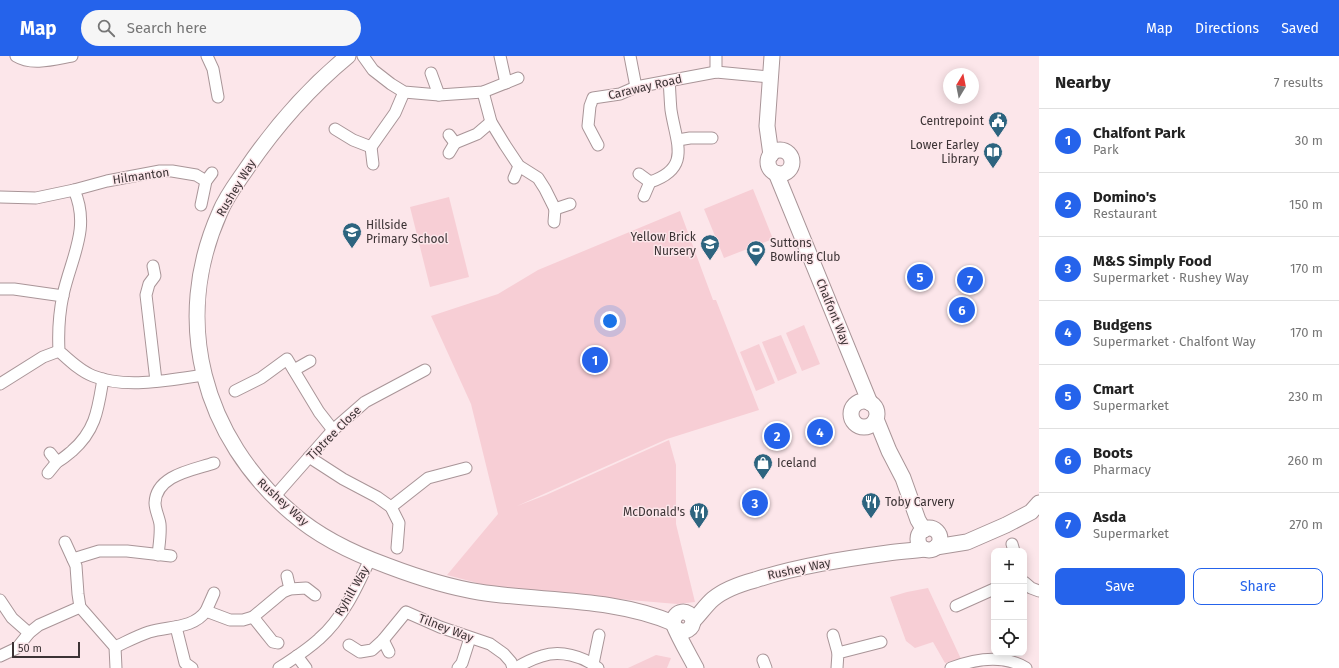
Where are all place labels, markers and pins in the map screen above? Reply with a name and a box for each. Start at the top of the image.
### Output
public building icon: Centrepoint [987,110,1009,138]
place label: Centrepoint [920,114,985,128]
place label: Lower Earley Library [910,138,979,166]
library icon: Lower Earley Library [982,141,1004,169]
place label: Hillside Primary School [366,218,449,246]
school or university icon: Hillside Primary School [341,221,363,249]
place label: Yellow Brick Nursery [631,230,697,258]
school or university icon: Yellow Brick Nursery [699,233,721,261]
place label: Suttons Bowling Club [770,236,841,264]
sports icon: Suttons Bowling Club [745,239,767,267]
pin: 5 [907,262,933,292]
pin: 7 [957,265,983,295]
pin: 6 [949,295,975,325]
pin: 1 [582,345,608,375]
pin: 4 [807,417,833,447]
pin: 2 [764,421,790,451]
shop icon: Iceland [752,452,774,480]
place label: Iceland [777,456,817,470]
pin: 3 [742,488,768,518]
restaurant icon: Toby Carvery [860,491,882,519]
place label: Toby Carvery [885,495,955,509]
restaurant icon: McDonald's [688,501,710,529]
place label: McDonald's [623,505,685,519]

